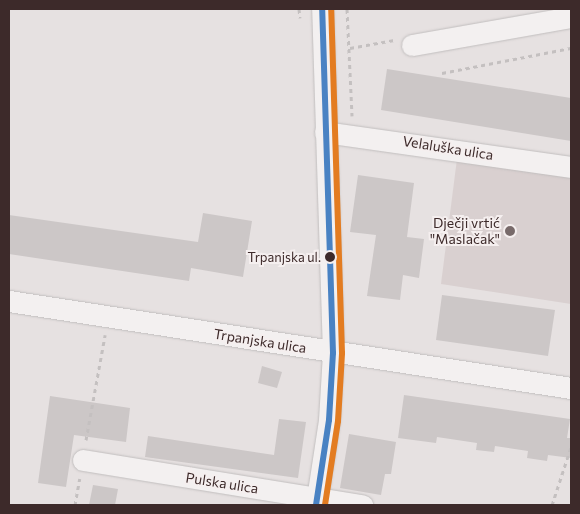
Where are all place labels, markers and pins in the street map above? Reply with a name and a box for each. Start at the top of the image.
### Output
place label: Dječji vrtić "Maslačak" [430,215,500,248]
marker: Dječji vrtić "Maslačak" [504,225,516,237]
place label: Trpanjska ul. [247,249,321,265]
marker: Trpanjska ul. [325,252,335,262]

